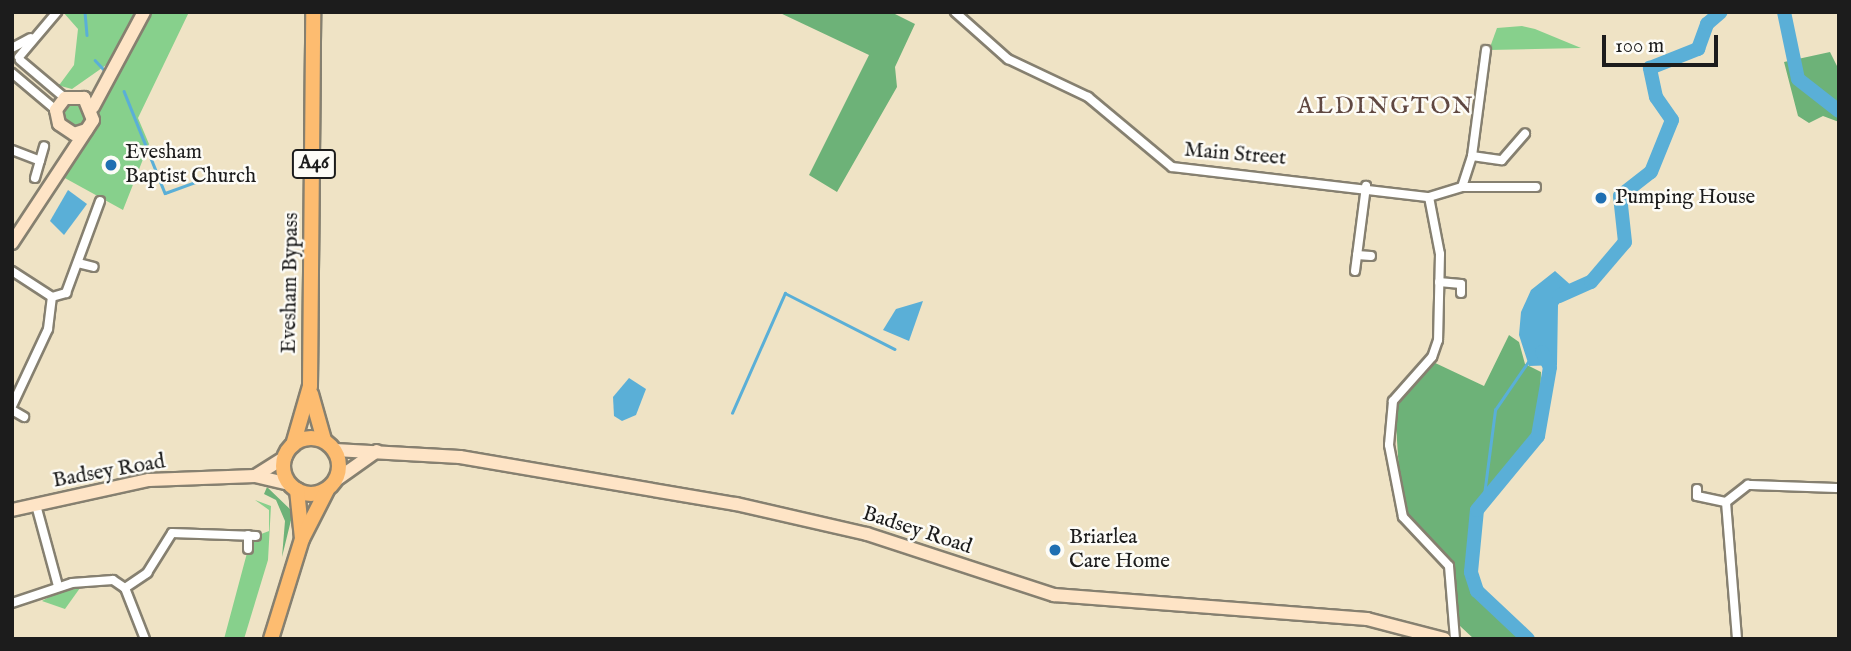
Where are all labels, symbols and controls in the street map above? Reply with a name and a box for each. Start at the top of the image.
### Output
scale bar [1606,21,1722,65]
text: 100 m [1615,33,1664,60]
district label: ALDINGTON [1298,93,1474,121]
street label: Main Street [1183,138,1287,172]
place label: Evesham Baptist Church [125,140,256,190]
road number: A46 [291,148,337,180]
marker: Evesham Baptist Church [103,157,119,173]
place label: Pumping House [1615,185,1755,211]
marker: Pumping House [1593,190,1609,206]
street label: Evesham Bypass [277,212,305,354]
street label: Badsey Road [51,450,167,494]
street label: Badsey Road [859,501,975,561]
place label: Briarlea Care Home [1069,525,1170,575]
marker: Briarlea Care Home [1047,542,1063,558]

